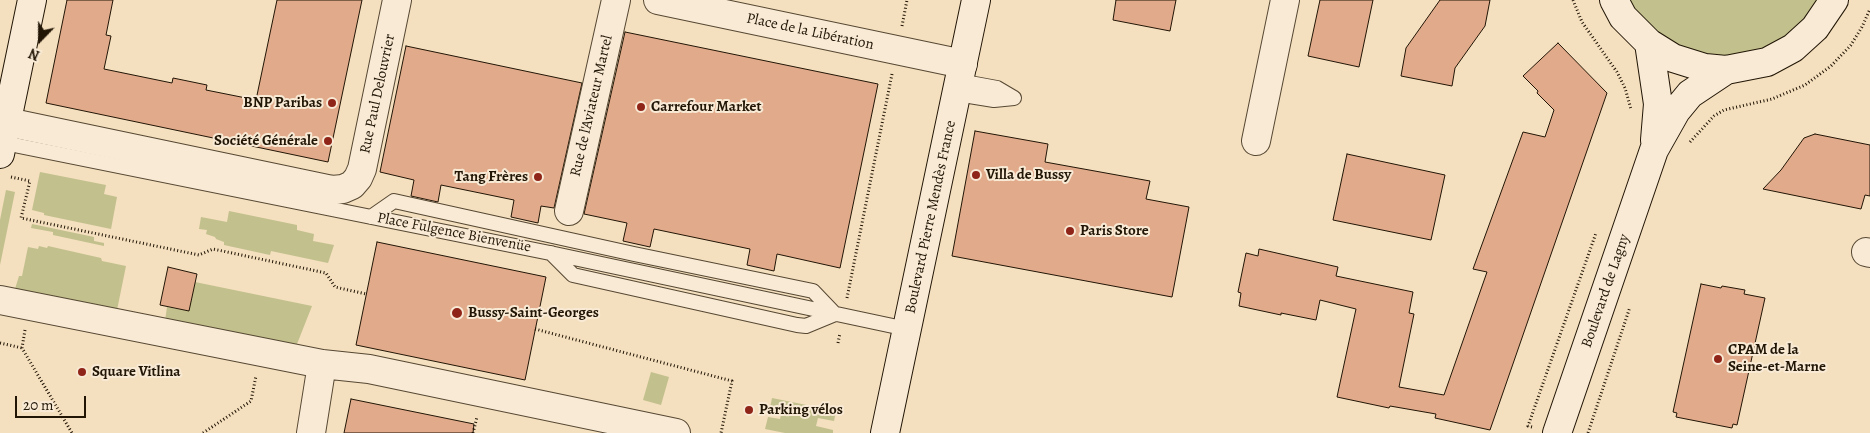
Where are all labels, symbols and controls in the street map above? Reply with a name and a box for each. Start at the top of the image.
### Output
street label: Place de la Libération [745,10,875,54]
north arrow [15,15,65,65]
street label: Rue Paul Delouvrier [357,33,399,155]
street label: Rue de l'Aviateur Martel [567,34,617,178]
text: N [26,44,42,65]
place label: BNP Paribas [243,94,322,112]
marker: BNP Paribas [326,97,338,109]
place label: Carrefour Market [651,98,761,116]
marker: Carrefour Market [635,101,647,113]
street label: Boulevard Pierre Mendès France [902,119,960,315]
place label: Société Générale [214,132,318,150]
marker: Société Générale [322,135,334,147]
place label: Villa de Bussy [986,166,1071,184]
place label: Tang Frères [454,168,528,186]
marker: Villa de Bussy [970,169,982,181]
marker: Tang Frères [532,171,544,183]
street label: Place Fulgence Bienvenüe [376,209,532,257]
place label: Paris Store [1080,222,1149,240]
marker: Paris Store [1064,225,1076,237]
street label: Boulevard de Lagny [1578,232,1634,350]
place label: Bussy-Saint-Georges [468,304,599,322]
marker: Bussy-Saint-Georges [450,306,464,320]
place label: CPAM de la Seine-et-Marne [1728,341,1826,376]
marker: CPAM de la Seine-et-Marne [1712,353,1724,365]
place label: Square Vitlina [92,363,181,381]
marker: Square Vitlina [76,366,88,378]
scale bar [18,386,89,418]
text: 20 m [23,395,54,415]
place label: Parking vélos [759,401,843,419]
marker: Parking vélos [743,404,755,416]

